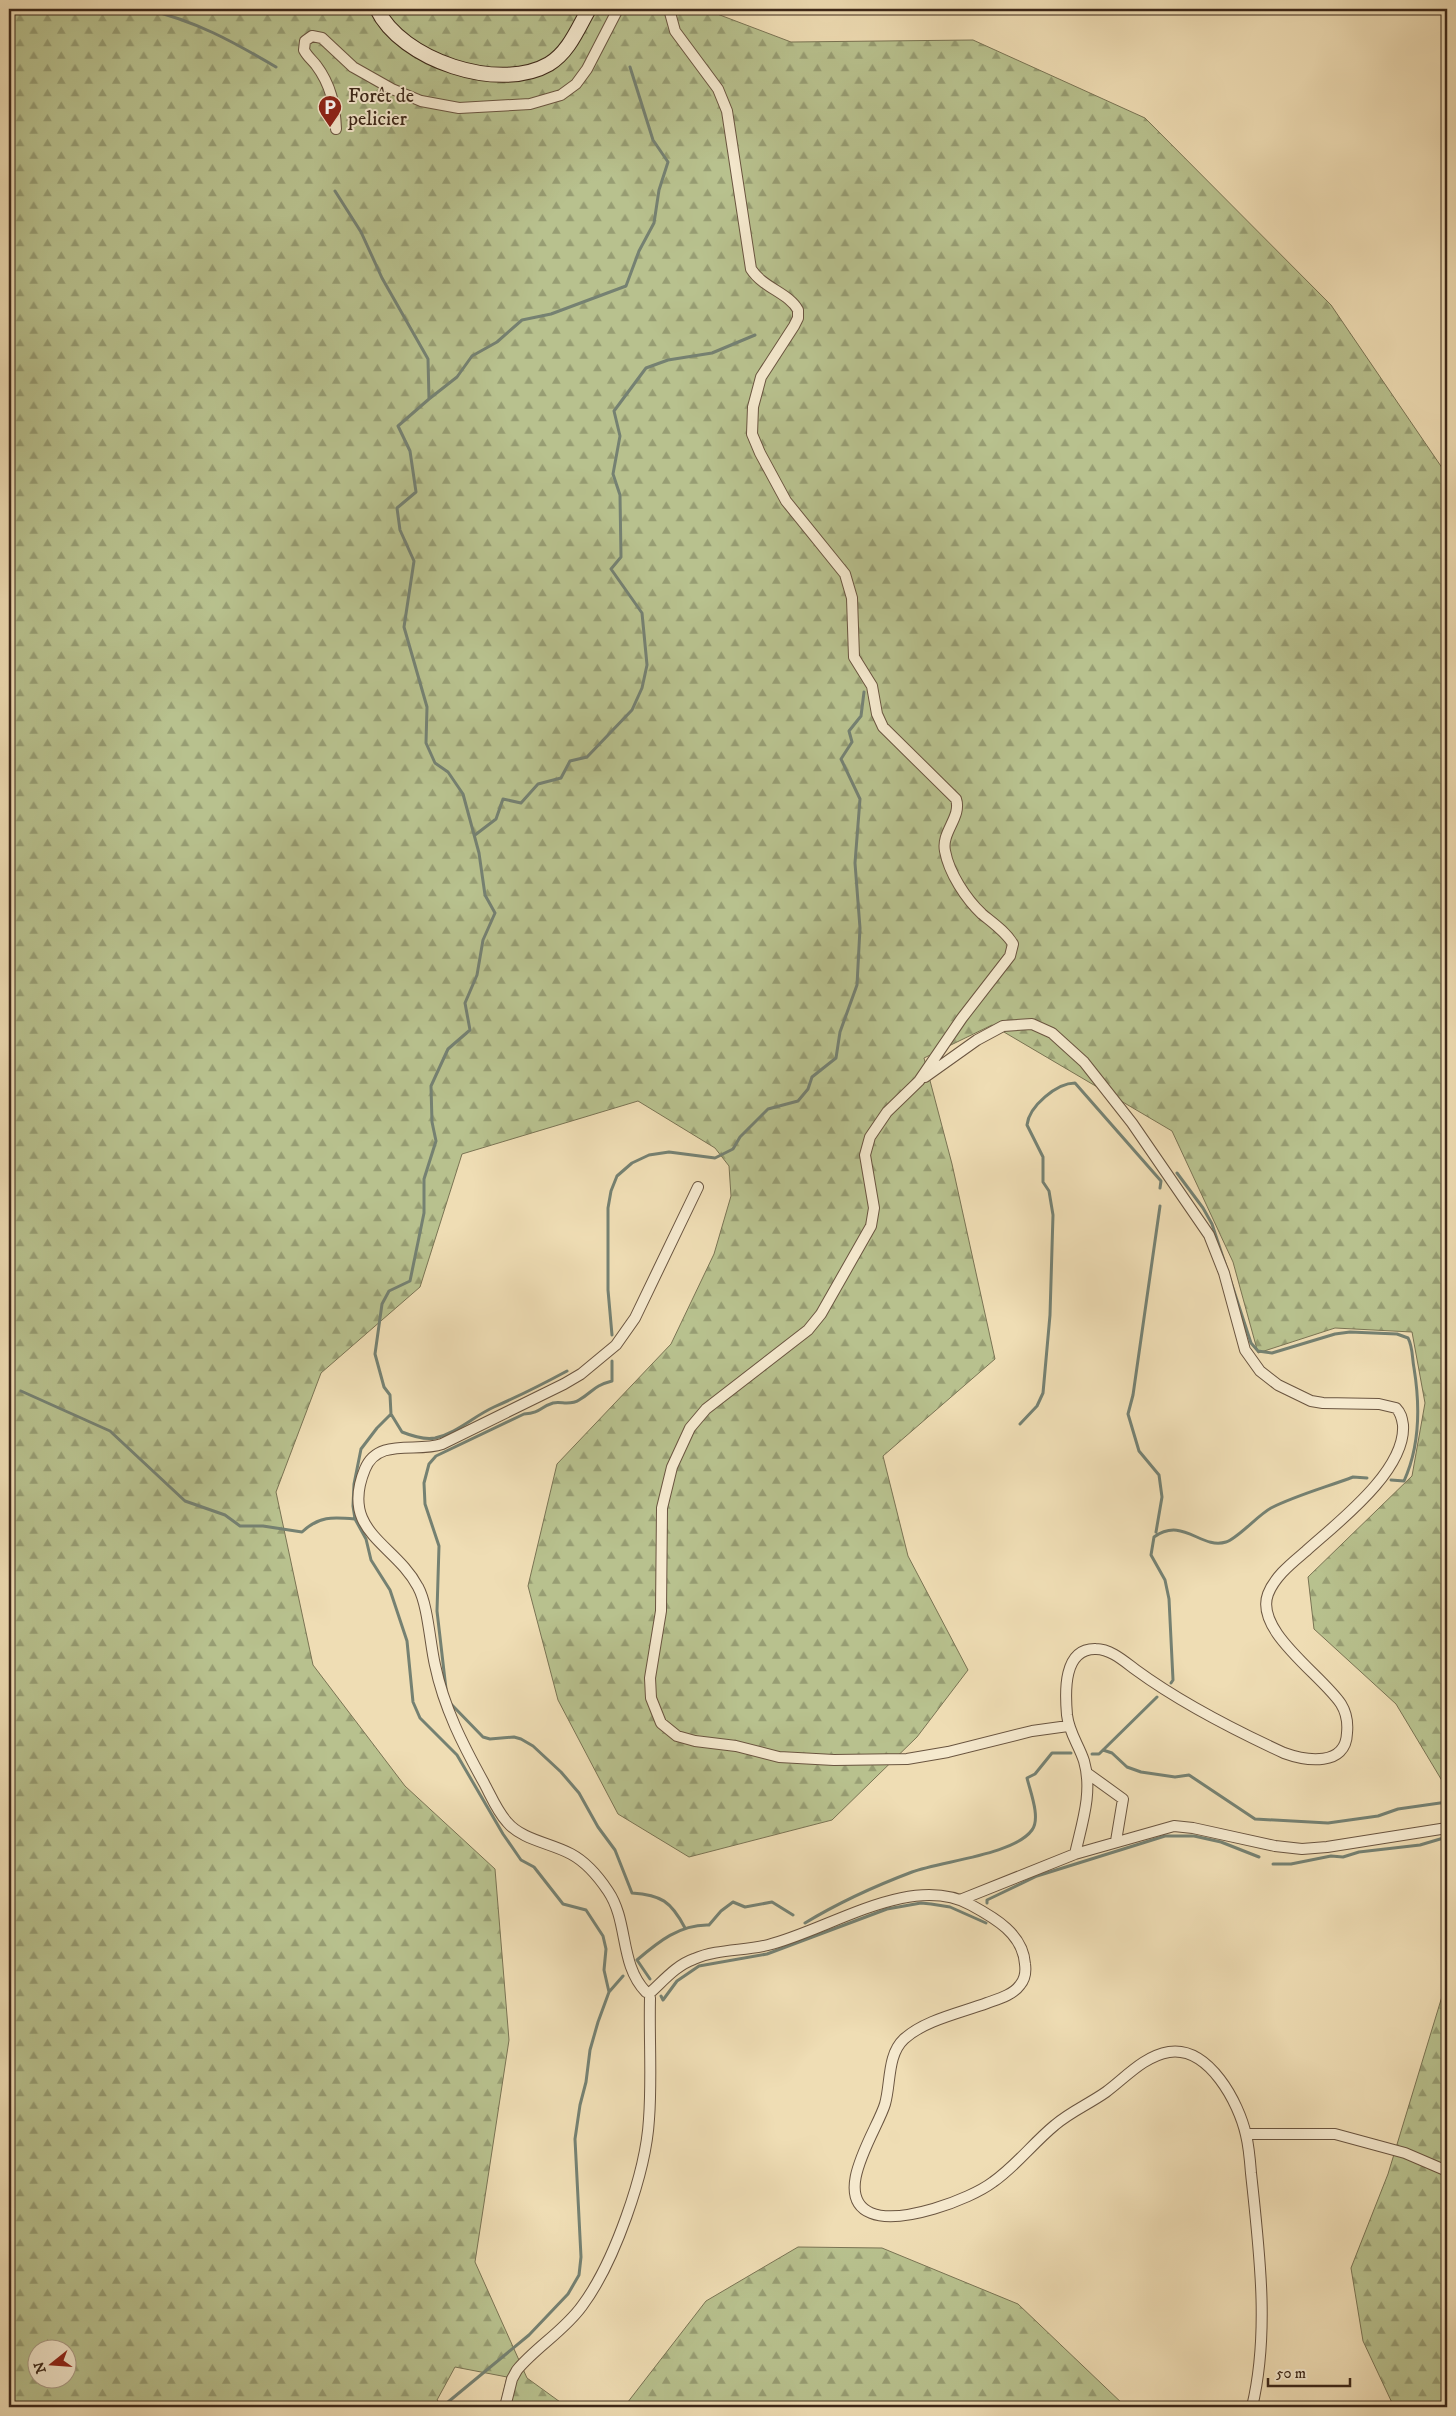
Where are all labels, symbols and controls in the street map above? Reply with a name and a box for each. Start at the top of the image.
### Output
place label: Forêt de pelicier [347,84,414,132]
parking icon: Forêt de pelicier [317,94,343,128]
north arrow [28,2338,78,2388]
scale bar [1268,2356,1351,2388]
text: N [30,2359,51,2376]
text: 50 m [1276,2364,1306,2383]

